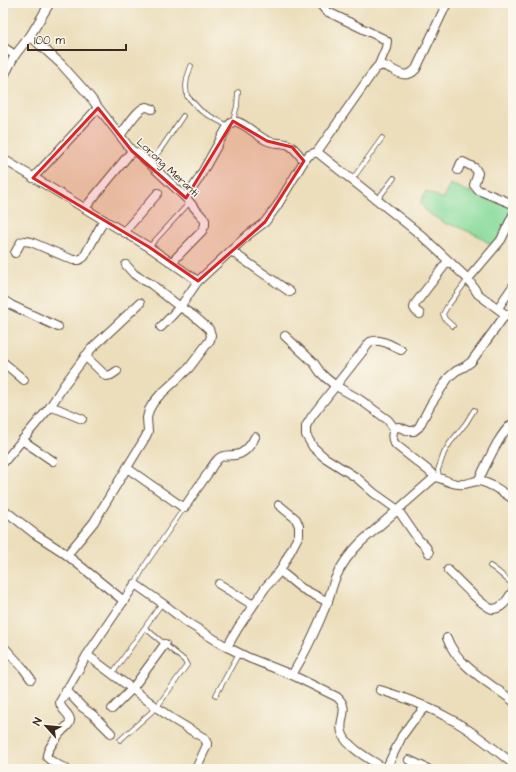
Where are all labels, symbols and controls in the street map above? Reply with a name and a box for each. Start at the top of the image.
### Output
scale bar [28,26,126,52]
text: 100 m [34,32,65,49]
street label: Lorong Meranti [133,135,202,201]
north arrow [26,706,66,746]
text: N [29,715,46,728]

